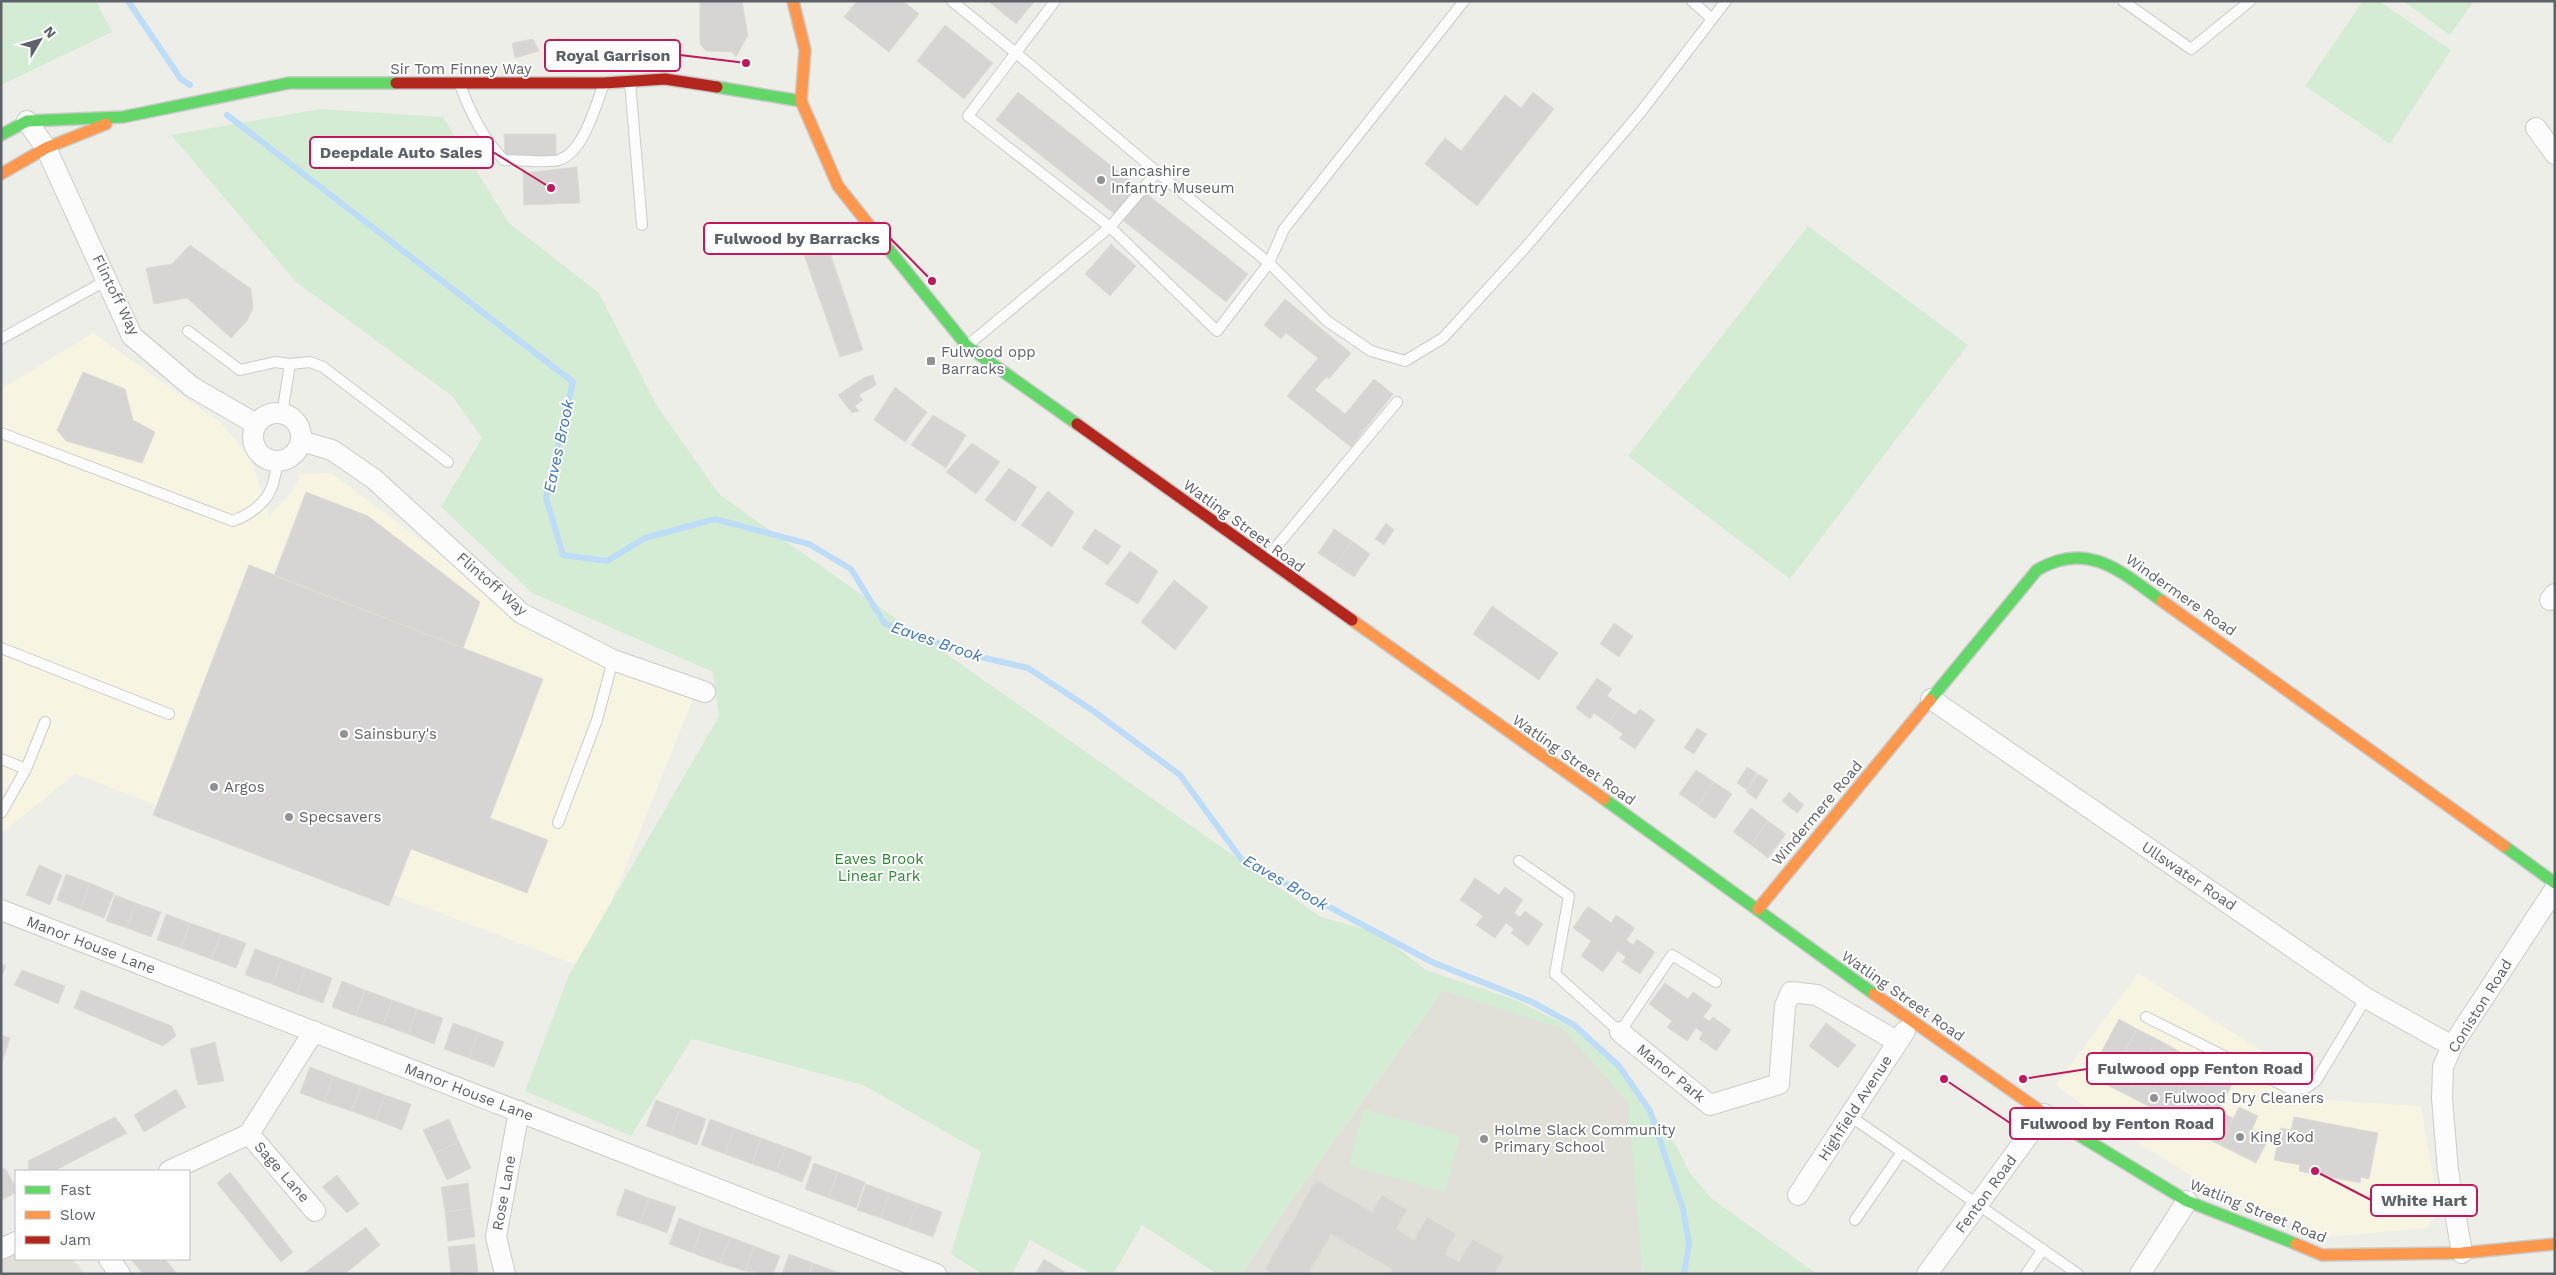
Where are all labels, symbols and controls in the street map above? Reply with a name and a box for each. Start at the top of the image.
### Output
north arrow [15,15,65,65]
text: N [41,23,60,41]
callout: Royal Garrison [545,40,680,71]
text: Royal Garrison [556,46,670,65]
street label: Sir Tom Finney Way [390,60,532,78]
callout: Deepdale Auto Sales [310,137,493,168]
text: Deepdale Auto Sales [320,143,483,162]
place label: Lancashire Infantry Museum [1111,162,1235,197]
marker: Lancashire Infantry Museum [1095,174,1107,186]
callout: Fulwood by Barracks [704,223,890,254]
text: Fulwood by Barracks [714,229,880,248]
street label: Flintoff Way [89,252,143,339]
place label: Fulwood opp Barracks [941,343,1036,378]
marker: Fulwood opp Barracks [925,355,937,367]
water label: Eaves Brook [539,397,578,494]
street label: Watling Street Road [1180,476,1308,576]
street label: Flintoff Way [453,548,531,620]
street label: Windermere Road [2122,550,2240,640]
water label: Eaves Brook [889,617,986,666]
street label: Watling Street Road [1509,711,1639,809]
place label: Sainsbury's [354,725,437,743]
marker: Sainsbury's [338,728,350,740]
street label: Windermere Road [1768,757,1866,869]
place label: Argos [224,778,265,796]
marker: Argos [208,781,220,793]
place label: Specsavers [299,808,381,826]
marker: Specsavers [283,811,295,823]
street label: Ullswater Road [2138,838,2240,914]
park label: Eaves Brook Linear Park [834,850,924,885]
water label: Eaves Brook [1240,851,1333,915]
street label: Manor House Lane [24,912,158,978]
street label: Watling Street Road [1838,947,1968,1045]
street label: Coniston Road [2444,956,2516,1056]
street label: Manor Park [1633,1040,1709,1106]
street label: Highfield Avenue [1814,1052,1896,1164]
callout: Fulwood opp Fenton Road [2087,1053,2312,1084]
street label: Manor House Lane [402,1059,536,1125]
text: Fulwood opp Fenton Road [2097,1059,2303,1078]
place label: Fulwood Dry Cleaners [2164,1089,2324,1107]
marker: Fulwood Dry Cleaners [2148,1092,2160,1104]
callout: Fulwood by Fenton Road [2010,1108,2224,1139]
text: Fulwood by Fenton Road [2020,1114,2214,1133]
place label: Holme Slack Community Primary School [1494,1121,1676,1156]
place label: King Kod [2250,1128,2314,1146]
marker: King Kod [2234,1131,2246,1143]
marker: Holme Slack Community Primary School [1478,1133,1490,1145]
street label: Sage Lane [251,1138,313,1206]
street label: Fenton Road [1952,1151,2020,1237]
street label: Rose Lane [489,1154,519,1232]
legend [15,1170,190,1260]
street label: Watling Street Road [2187,1175,2329,1247]
text: Fast [60,1181,92,1199]
callout: White Hart [2371,1185,2477,1216]
text: White Hart [2381,1191,2467,1210]
text: Slow [60,1206,96,1224]
text: Jam [60,1231,91,1249]

